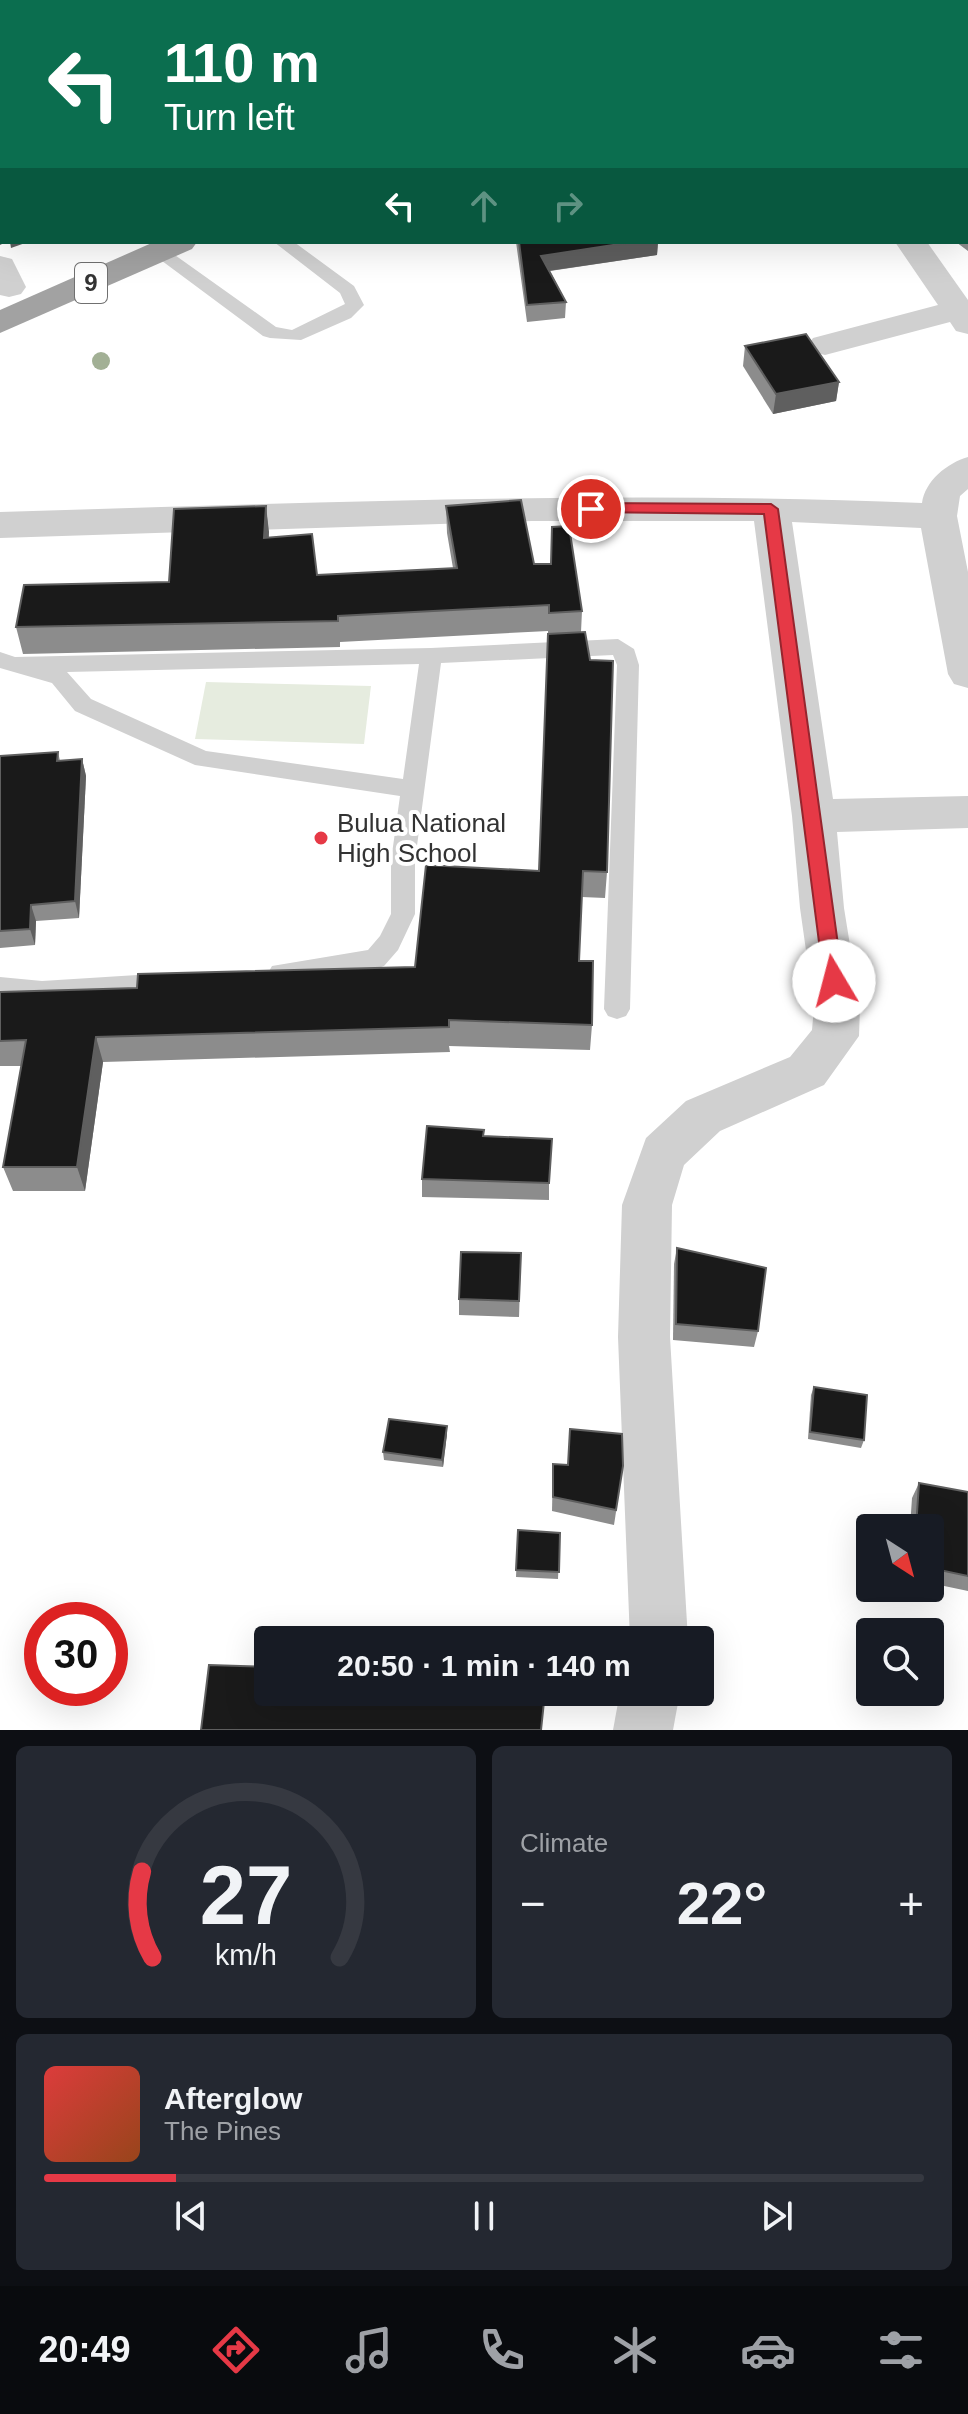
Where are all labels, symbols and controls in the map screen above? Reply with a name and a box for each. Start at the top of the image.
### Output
text: 110 m [164,31,320,94]
icon: left [32,32,136,136]
text: Turn left [164,97,295,138]
icon: left [378,184,422,228]
icon: ahead [462,184,506,228]
icon: right [546,184,590,228]
road number: 9 [75,263,107,303]
pin [557,475,625,543]
icon: arrive [569,487,613,531]
place label: Bulua National High School [337,808,506,868]
marker: Bulua National High School [312,829,330,847]
position arrow [792,939,876,1023]
north arrow [856,1514,944,1602]
map controls [856,1514,944,1706]
speed limit sign: 30 [24,1602,128,1706]
button: search [856,1618,944,1706]
text: 20:50 · 1 min · 140 m [337,1649,631,1682]
text: Climate [520,1828,608,1858]
text: 27 [200,1849,292,1942]
text: 22° [677,1870,767,1937]
text: − [520,1879,546,1928]
text: + [898,1879,924,1928]
text: km/h [215,1939,277,1971]
text: Afterglow [164,2082,302,2115]
text: The Pines [164,2116,281,2146]
icon: previous [169,2194,213,2238]
icon: pause [462,2194,506,2238]
icon: next [755,2194,799,2238]
icon: directions [208,2322,264,2378]
icon: music [341,2322,397,2378]
icon: phone [474,2322,530,2378]
icon: climate [607,2322,663,2378]
icon: car [740,2322,796,2378]
icon: filters [873,2322,929,2378]
text: 20:49 [39,2329,131,2370]

